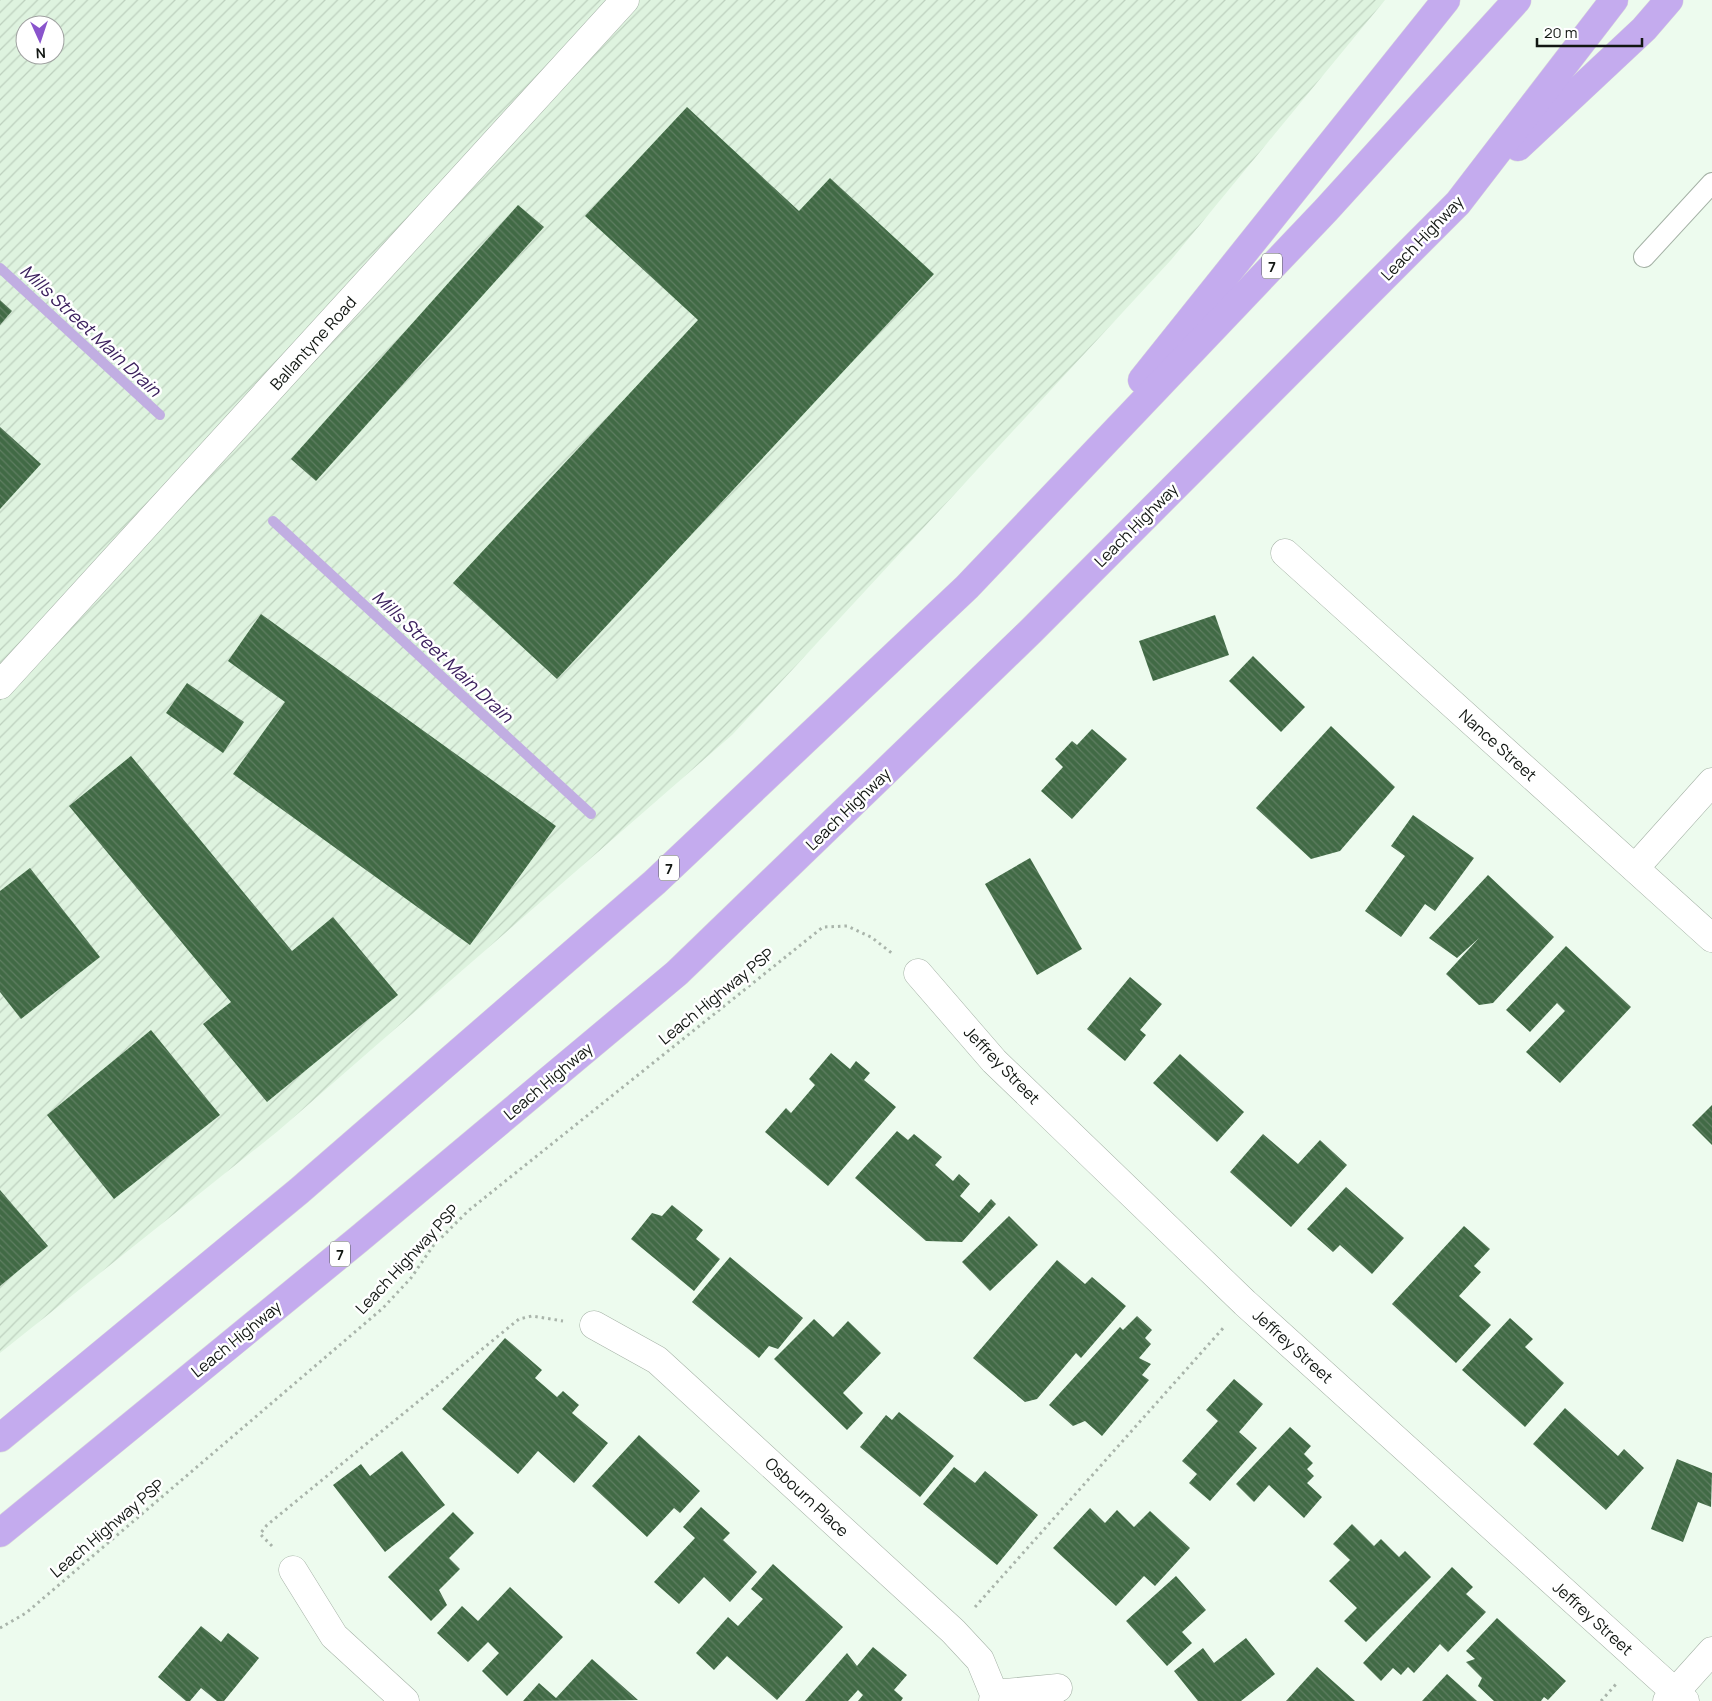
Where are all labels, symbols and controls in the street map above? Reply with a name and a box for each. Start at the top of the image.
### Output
north arrow [15,15,65,65]
scale bar [1537,15,1642,47]
text: 20 m [1544,22,1577,43]
text: N [35,44,46,63]
street label: Leach Highway [1376,190,1469,285]
road number: 7 [1262,254,1282,278]
water label: Mills Street Main Drain [16,258,167,402]
street label: Ballantyne Road [265,291,361,395]
street label: Leach Highway [1089,478,1183,572]
water label: Mills Street Main Drain [368,584,519,728]
street label: Nance Street [1454,704,1542,786]
street label: Leach Highway [801,762,896,855]
road number: 7 [659,856,679,880]
street label: Leach Highway PSP [654,942,779,1049]
street label: Jeffrey Street [959,1021,1045,1109]
street label: Leach Highway [499,1037,598,1125]
street label: Leach Highway PSP [350,1199,464,1319]
road number: 7 [330,1242,350,1266]
street label: Leach Highway [186,1295,286,1382]
street label: Jeffrey Street [1248,1304,1338,1388]
street label: Osbourn Place [760,1452,854,1542]
street label: Leach Highway PSP [45,1474,169,1582]
street label: Jeffrey Street [1548,1576,1638,1660]

